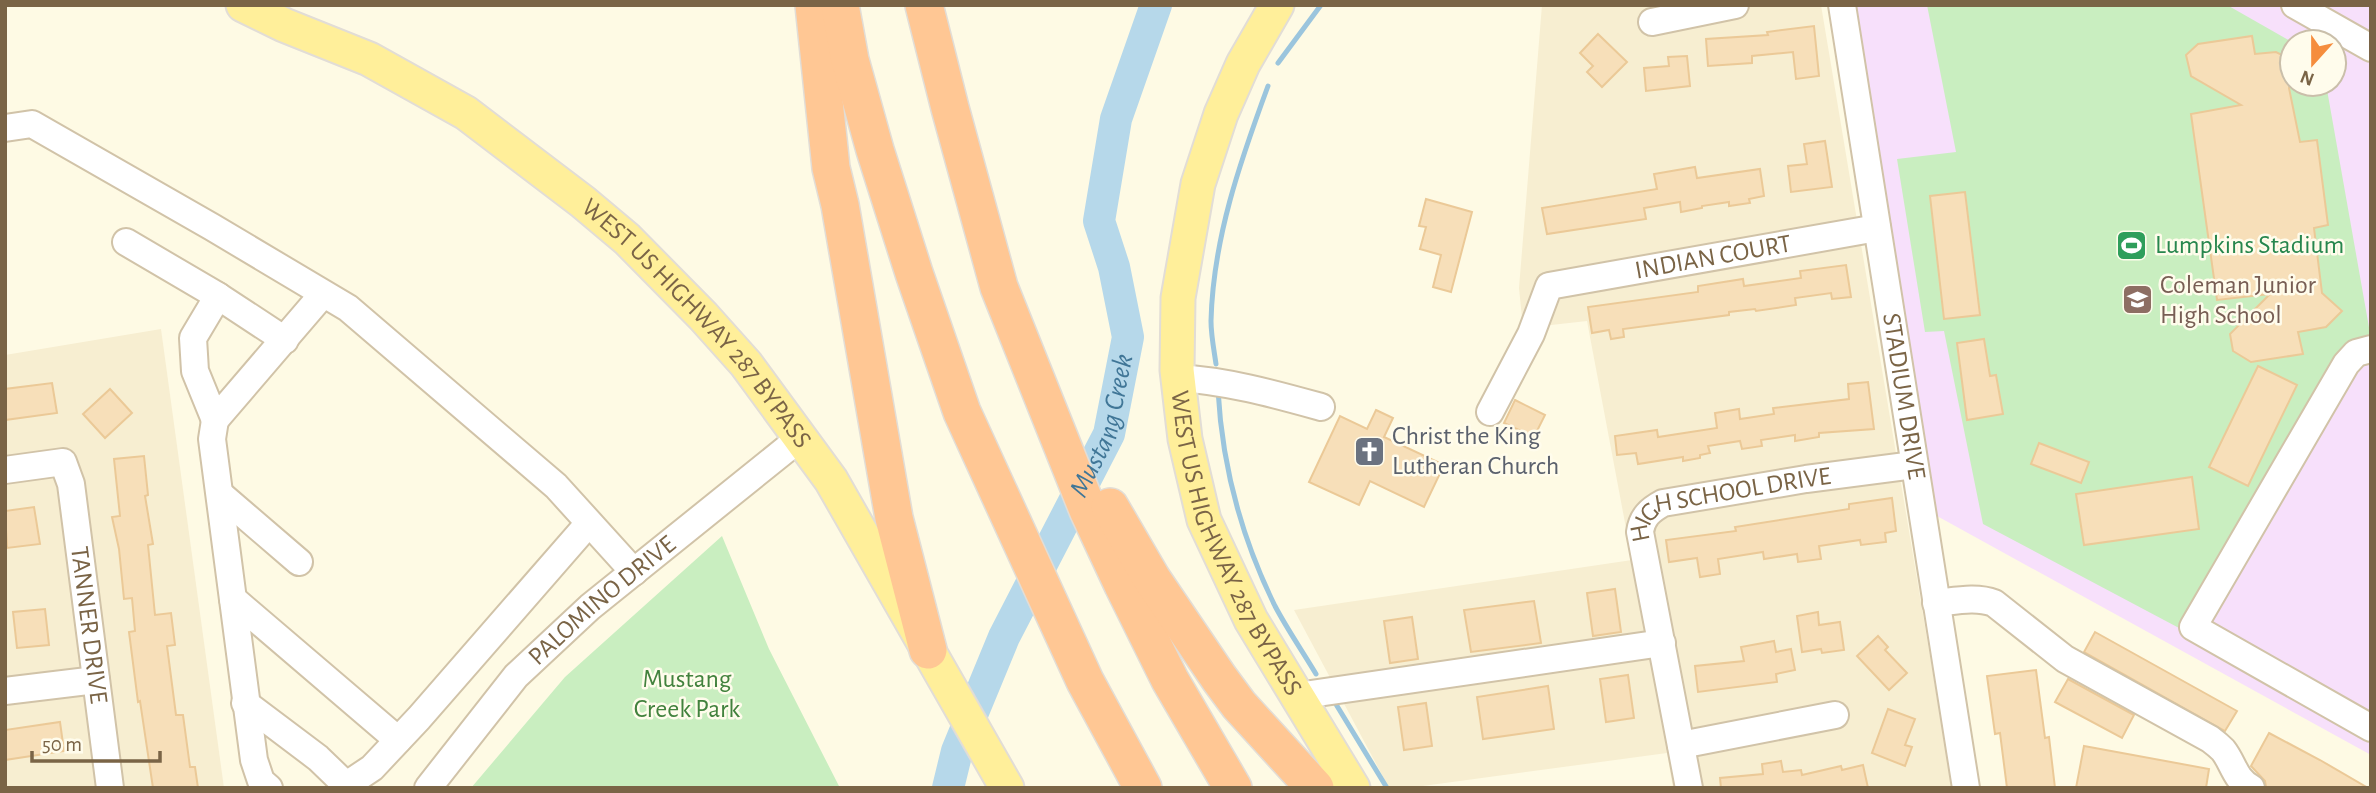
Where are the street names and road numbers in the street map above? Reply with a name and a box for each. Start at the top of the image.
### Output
street label: WEST US HIGHWAY 287 BYPASS [577,194,816,453]
street label: INDIAN COURT [1633,230,1793,284]
street label: STADIUM DRIVE [1878,311,1930,481]
street label: WEST US HIGHWAY 287 BYPASS [1166,389,1307,700]
street label: HIGH SCHOOL DRIVE [1626,463,1832,544]
street label: PALOMINO DRIVE [524,531,680,670]
street label: TANNER DRIVE [66,545,112,705]

